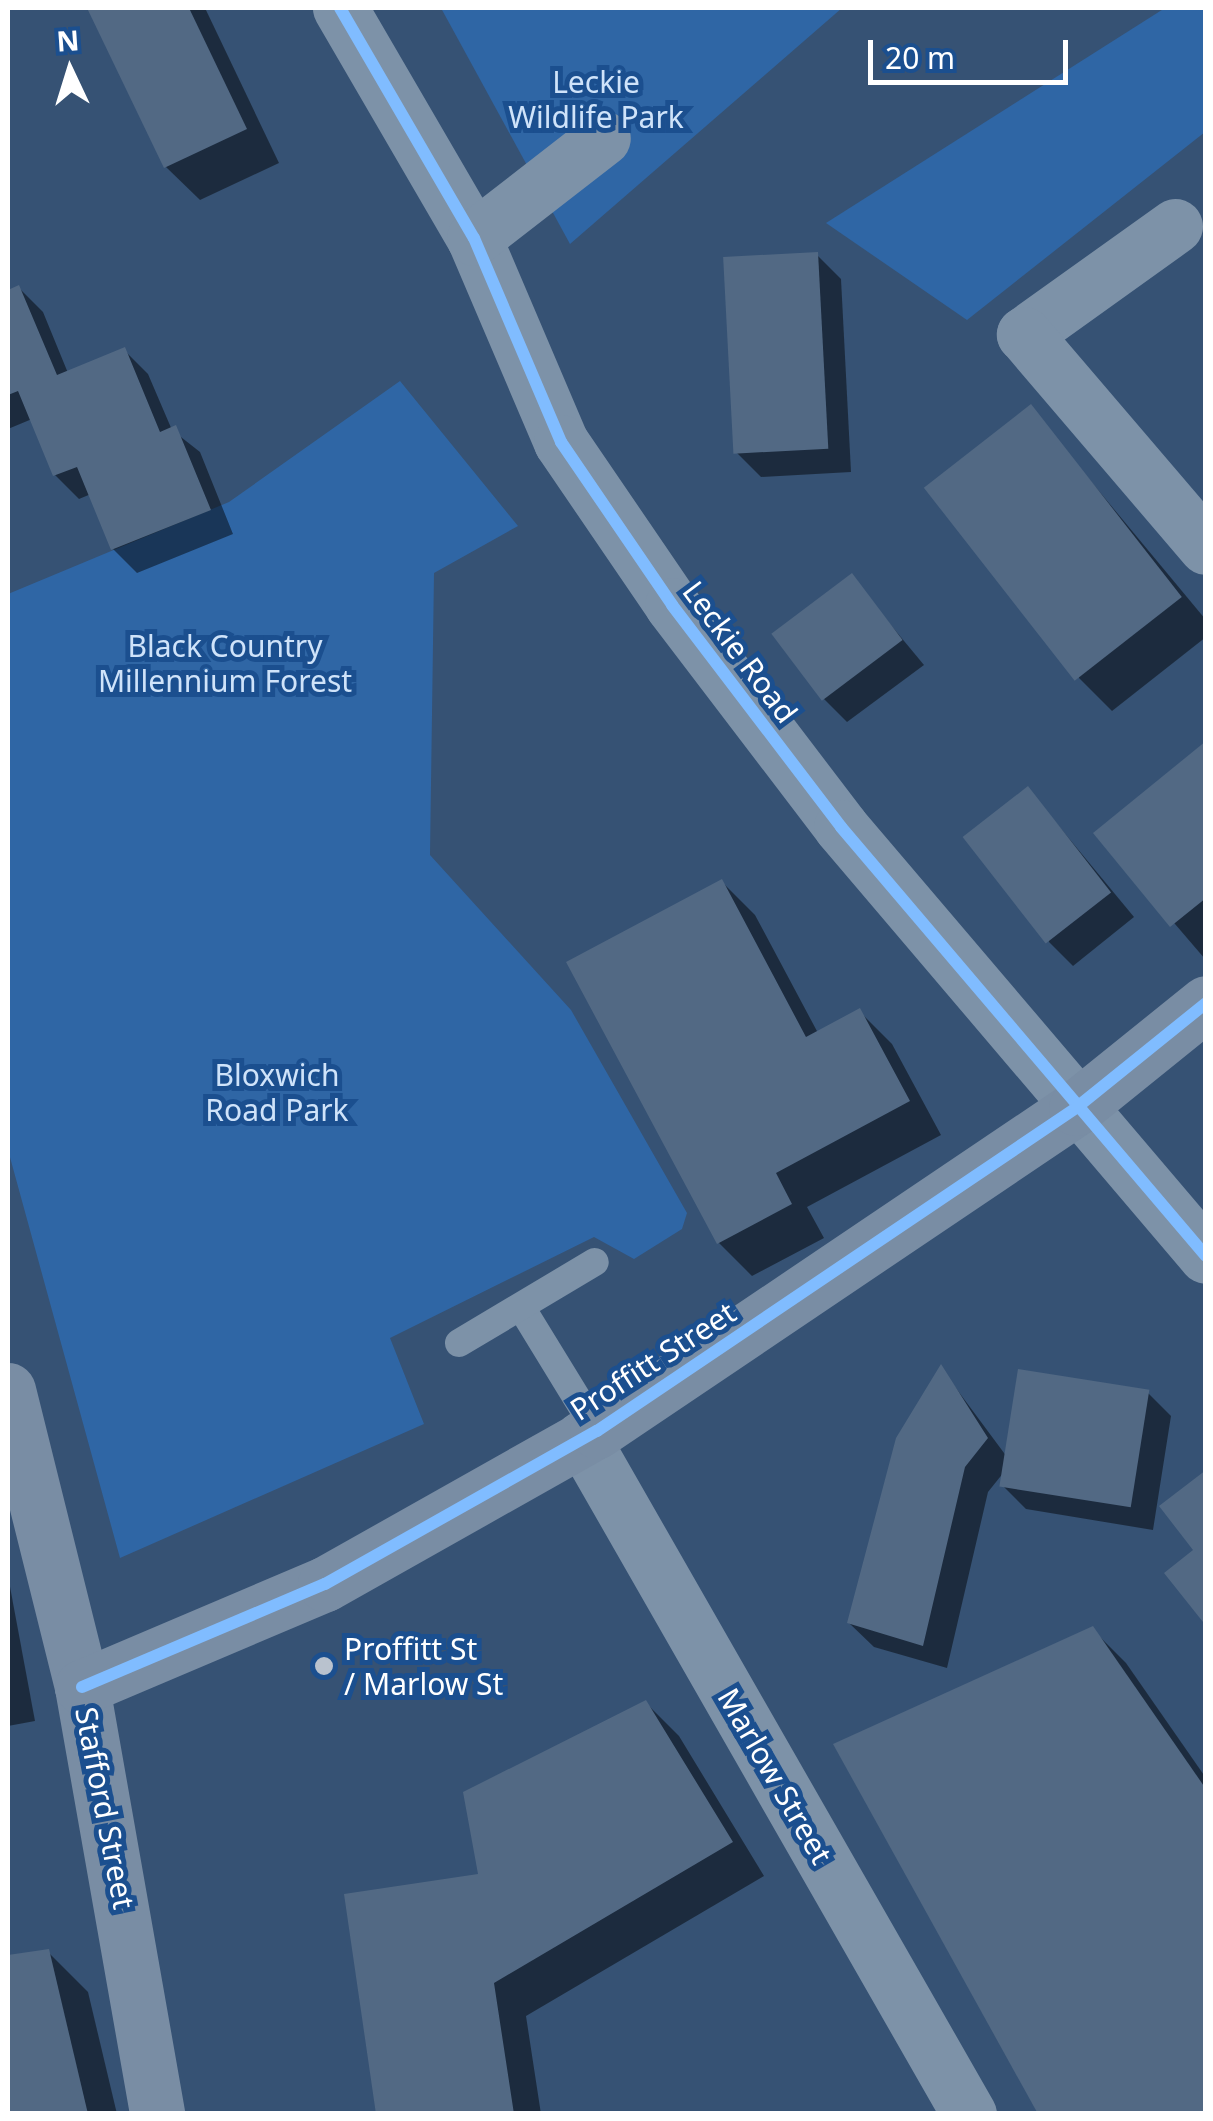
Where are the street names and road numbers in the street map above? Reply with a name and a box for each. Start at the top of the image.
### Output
street label: Leckie Road [675,574,805,730]
street label: Proffitt Street [564,1294,742,1428]
street label: Marlow Street [710,1682,840,1870]
street label: Stafford Street [68,1704,142,1912]

